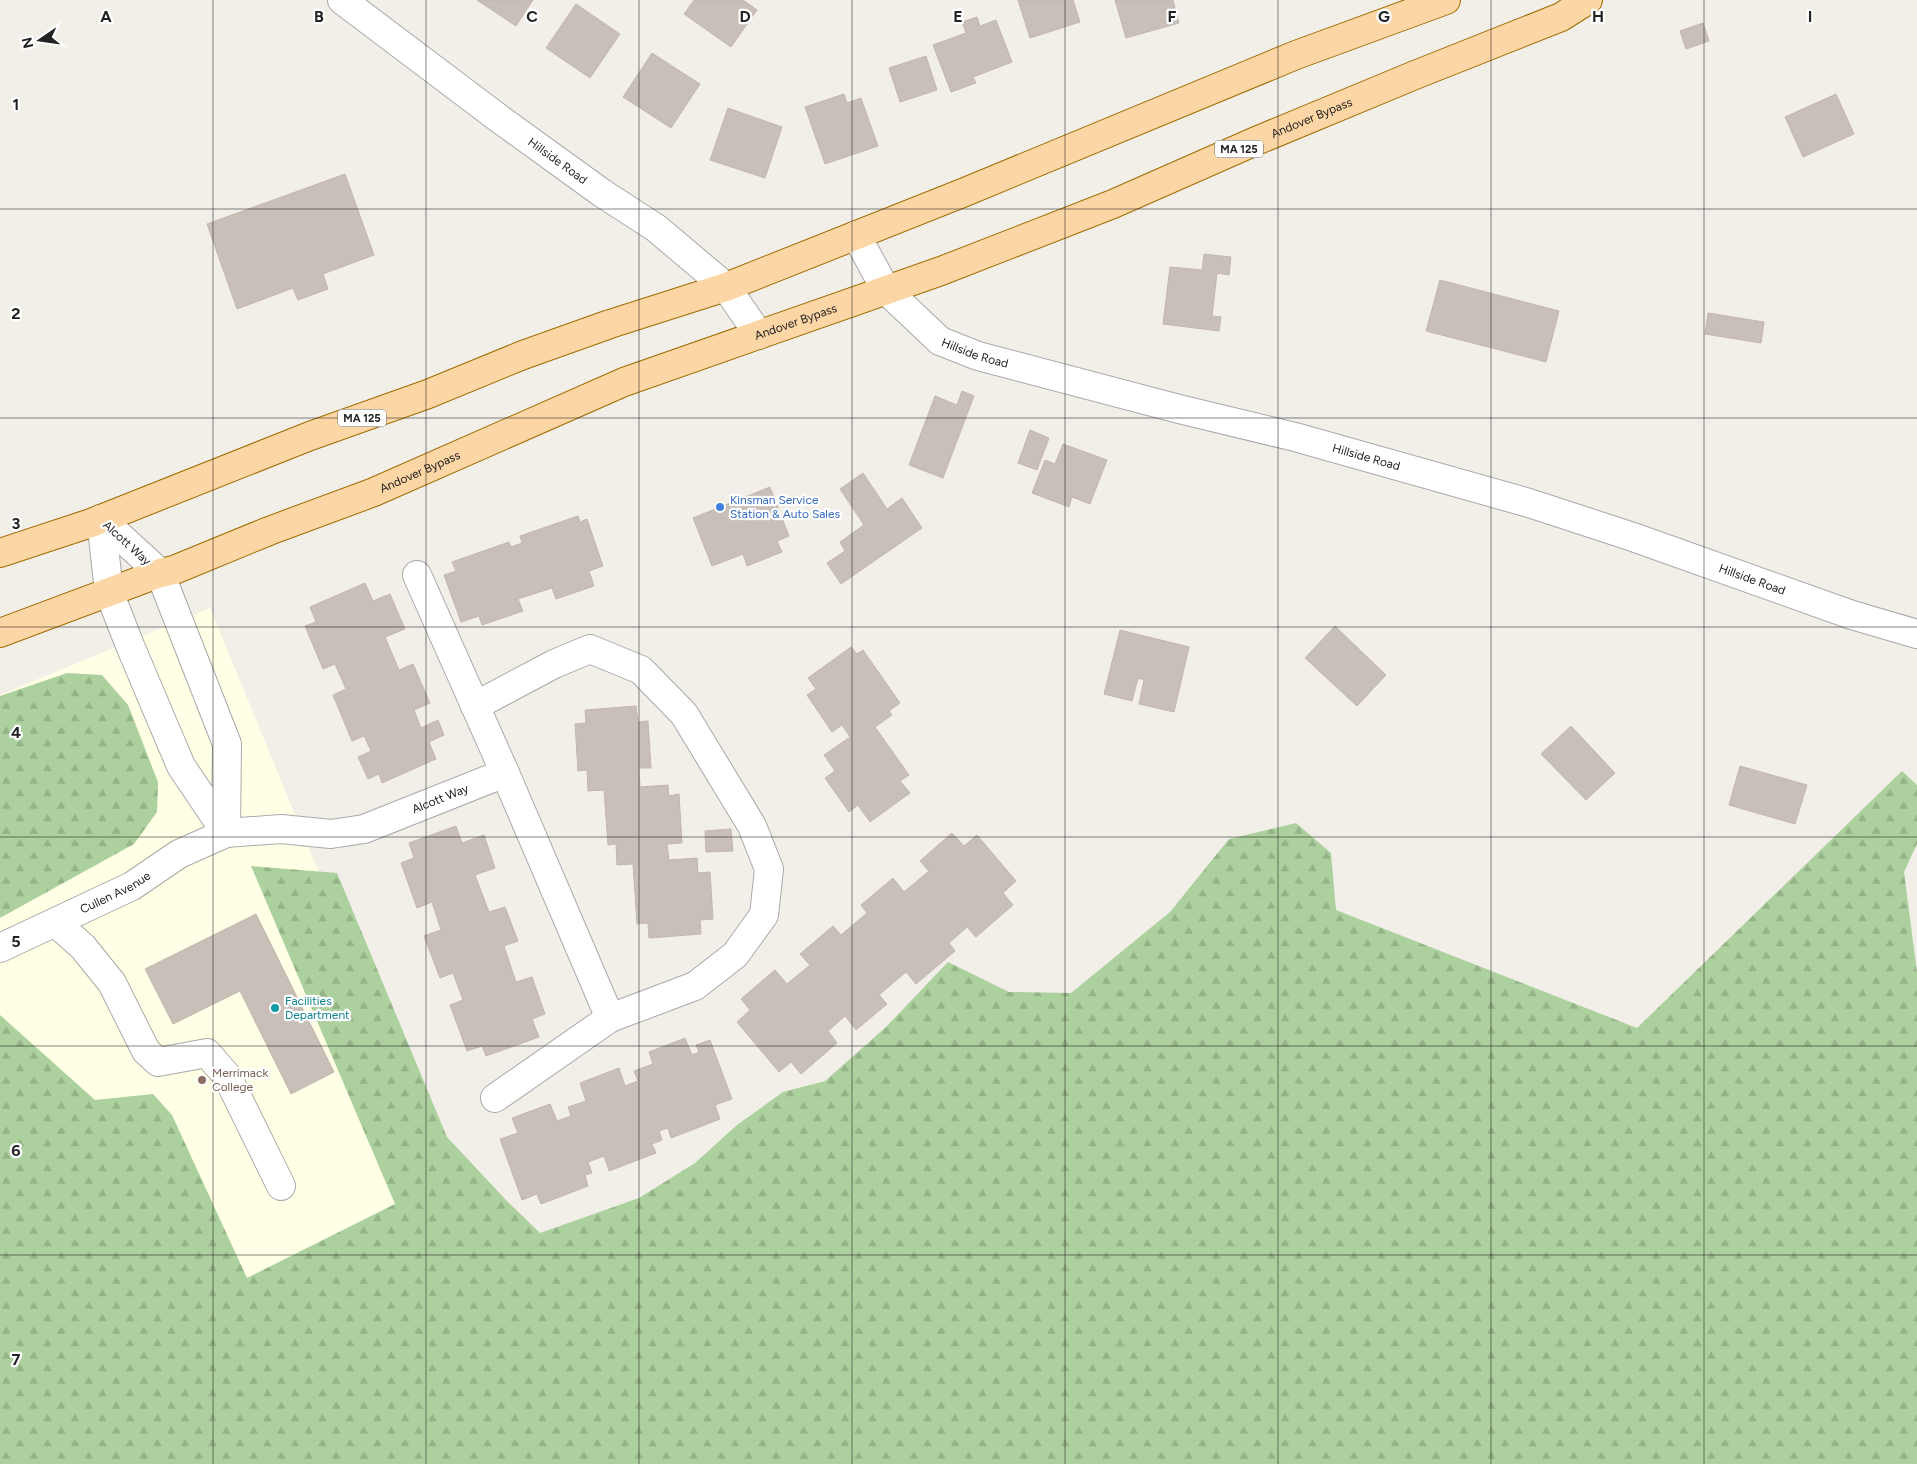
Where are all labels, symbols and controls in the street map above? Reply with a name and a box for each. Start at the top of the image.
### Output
text: A [100,7,112,26]
text: B [314,7,324,26]
text: C [526,7,538,26]
text: D [739,7,751,26]
text: E [953,7,963,26]
text: F [1168,7,1177,26]
text: G [1378,7,1390,26]
text: H [1592,7,1604,26]
text: I [1808,7,1812,26]
north arrow [15,15,65,65]
text: N [18,36,37,50]
text: 1 [13,95,19,114]
street label: Andover Bypass [1269,95,1355,141]
street label: Hillside Road [525,135,590,187]
road number: MA 125 [1215,140,1263,158]
street label: Andover Bypass [753,301,839,343]
text: 2 [11,304,21,323]
street label: Hillside Road [939,335,1010,371]
road number: MA 125 [338,409,386,426]
street label: Hillside Road [1331,441,1402,473]
street label: Andover Bypass [377,448,463,496]
place label: Kinsman Service Station & Auto Sales [730,493,841,521]
marker: Kinsman Service Station & Auto Sales [714,501,726,513]
text: 3 [12,514,21,533]
street label: Alcott Way [100,518,154,569]
street label: Hillside Road [1717,561,1787,598]
text: 4 [11,723,21,742]
street label: Alcott Way [410,781,471,816]
street label: Cullen Avenue [78,868,154,916]
text: 5 [11,932,21,951]
place label: Facilities Department [285,994,350,1022]
marker: Facilities Department [269,1002,281,1014]
place label: Merrimack College [212,1066,268,1094]
marker: Merrimack College [196,1074,208,1086]
text: 6 [11,1141,21,1160]
text: 7 [12,1350,21,1369]

